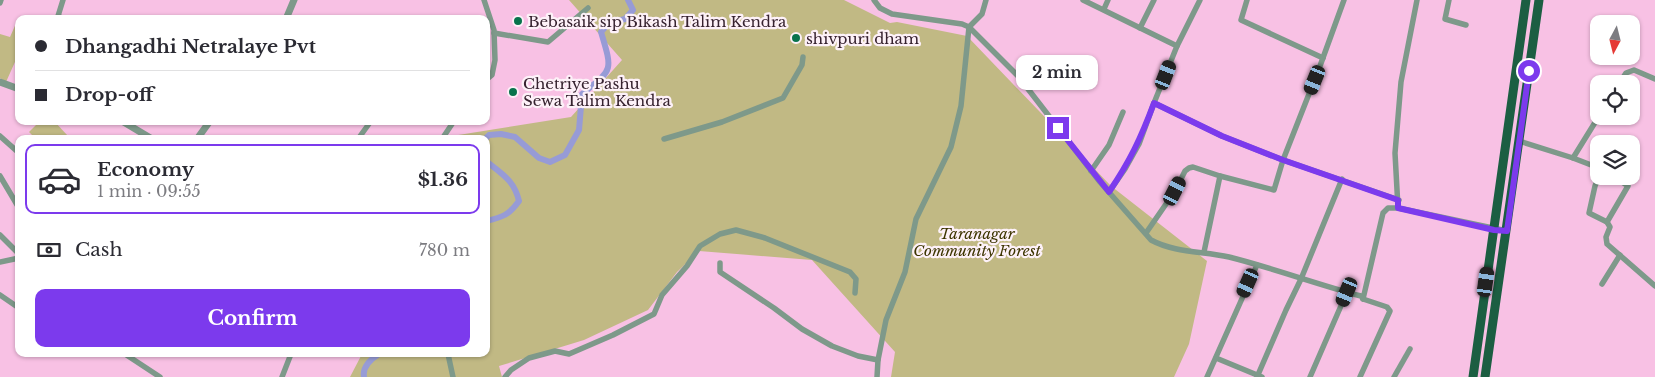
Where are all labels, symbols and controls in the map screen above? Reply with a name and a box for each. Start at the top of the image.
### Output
place label: Bebasaik sip Bikash Talim Kendra [528,12,787,31]
marker: Bebasaik sip Bikash Talim Kendra [512,15,524,27]
north arrow [1590,15,1640,65]
map controls [1590,15,1640,185]
place label: shivpuri dham [806,29,919,48]
marker: shivpuri dham [790,32,802,44]
text: Dhangadhi Netralaye Pvt [65,35,316,58]
callout: 2 min [1017,56,1099,90]
car [1153,58,1178,92]
route start [1518,60,1540,82]
text: 2 min [1032,62,1082,82]
car [1302,63,1327,97]
place label: Chetriye Pashu Sewa Talim Kendra [523,74,671,110]
button: locate [1590,75,1640,125]
text: Drop-off [65,83,154,106]
marker: Chetriye Pashu Sewa Talim Kendra [507,86,519,98]
route end [1047,117,1069,139]
button: layers [1590,135,1640,185]
icon: car [37,157,82,202]
text: Economy [97,158,194,181]
text: $1.36 [418,168,468,191]
car [1161,174,1188,208]
text: 1 min · 09:55 [97,181,201,201]
park label: Taranagar Community Forest [913,224,1041,260]
icon: cash [35,236,63,264]
text: Cash [75,238,122,261]
text: 780 m [419,240,470,260]
car [1235,266,1260,300]
car [1476,266,1495,298]
car [1334,275,1359,309]
button: Confirm [35,289,470,347]

